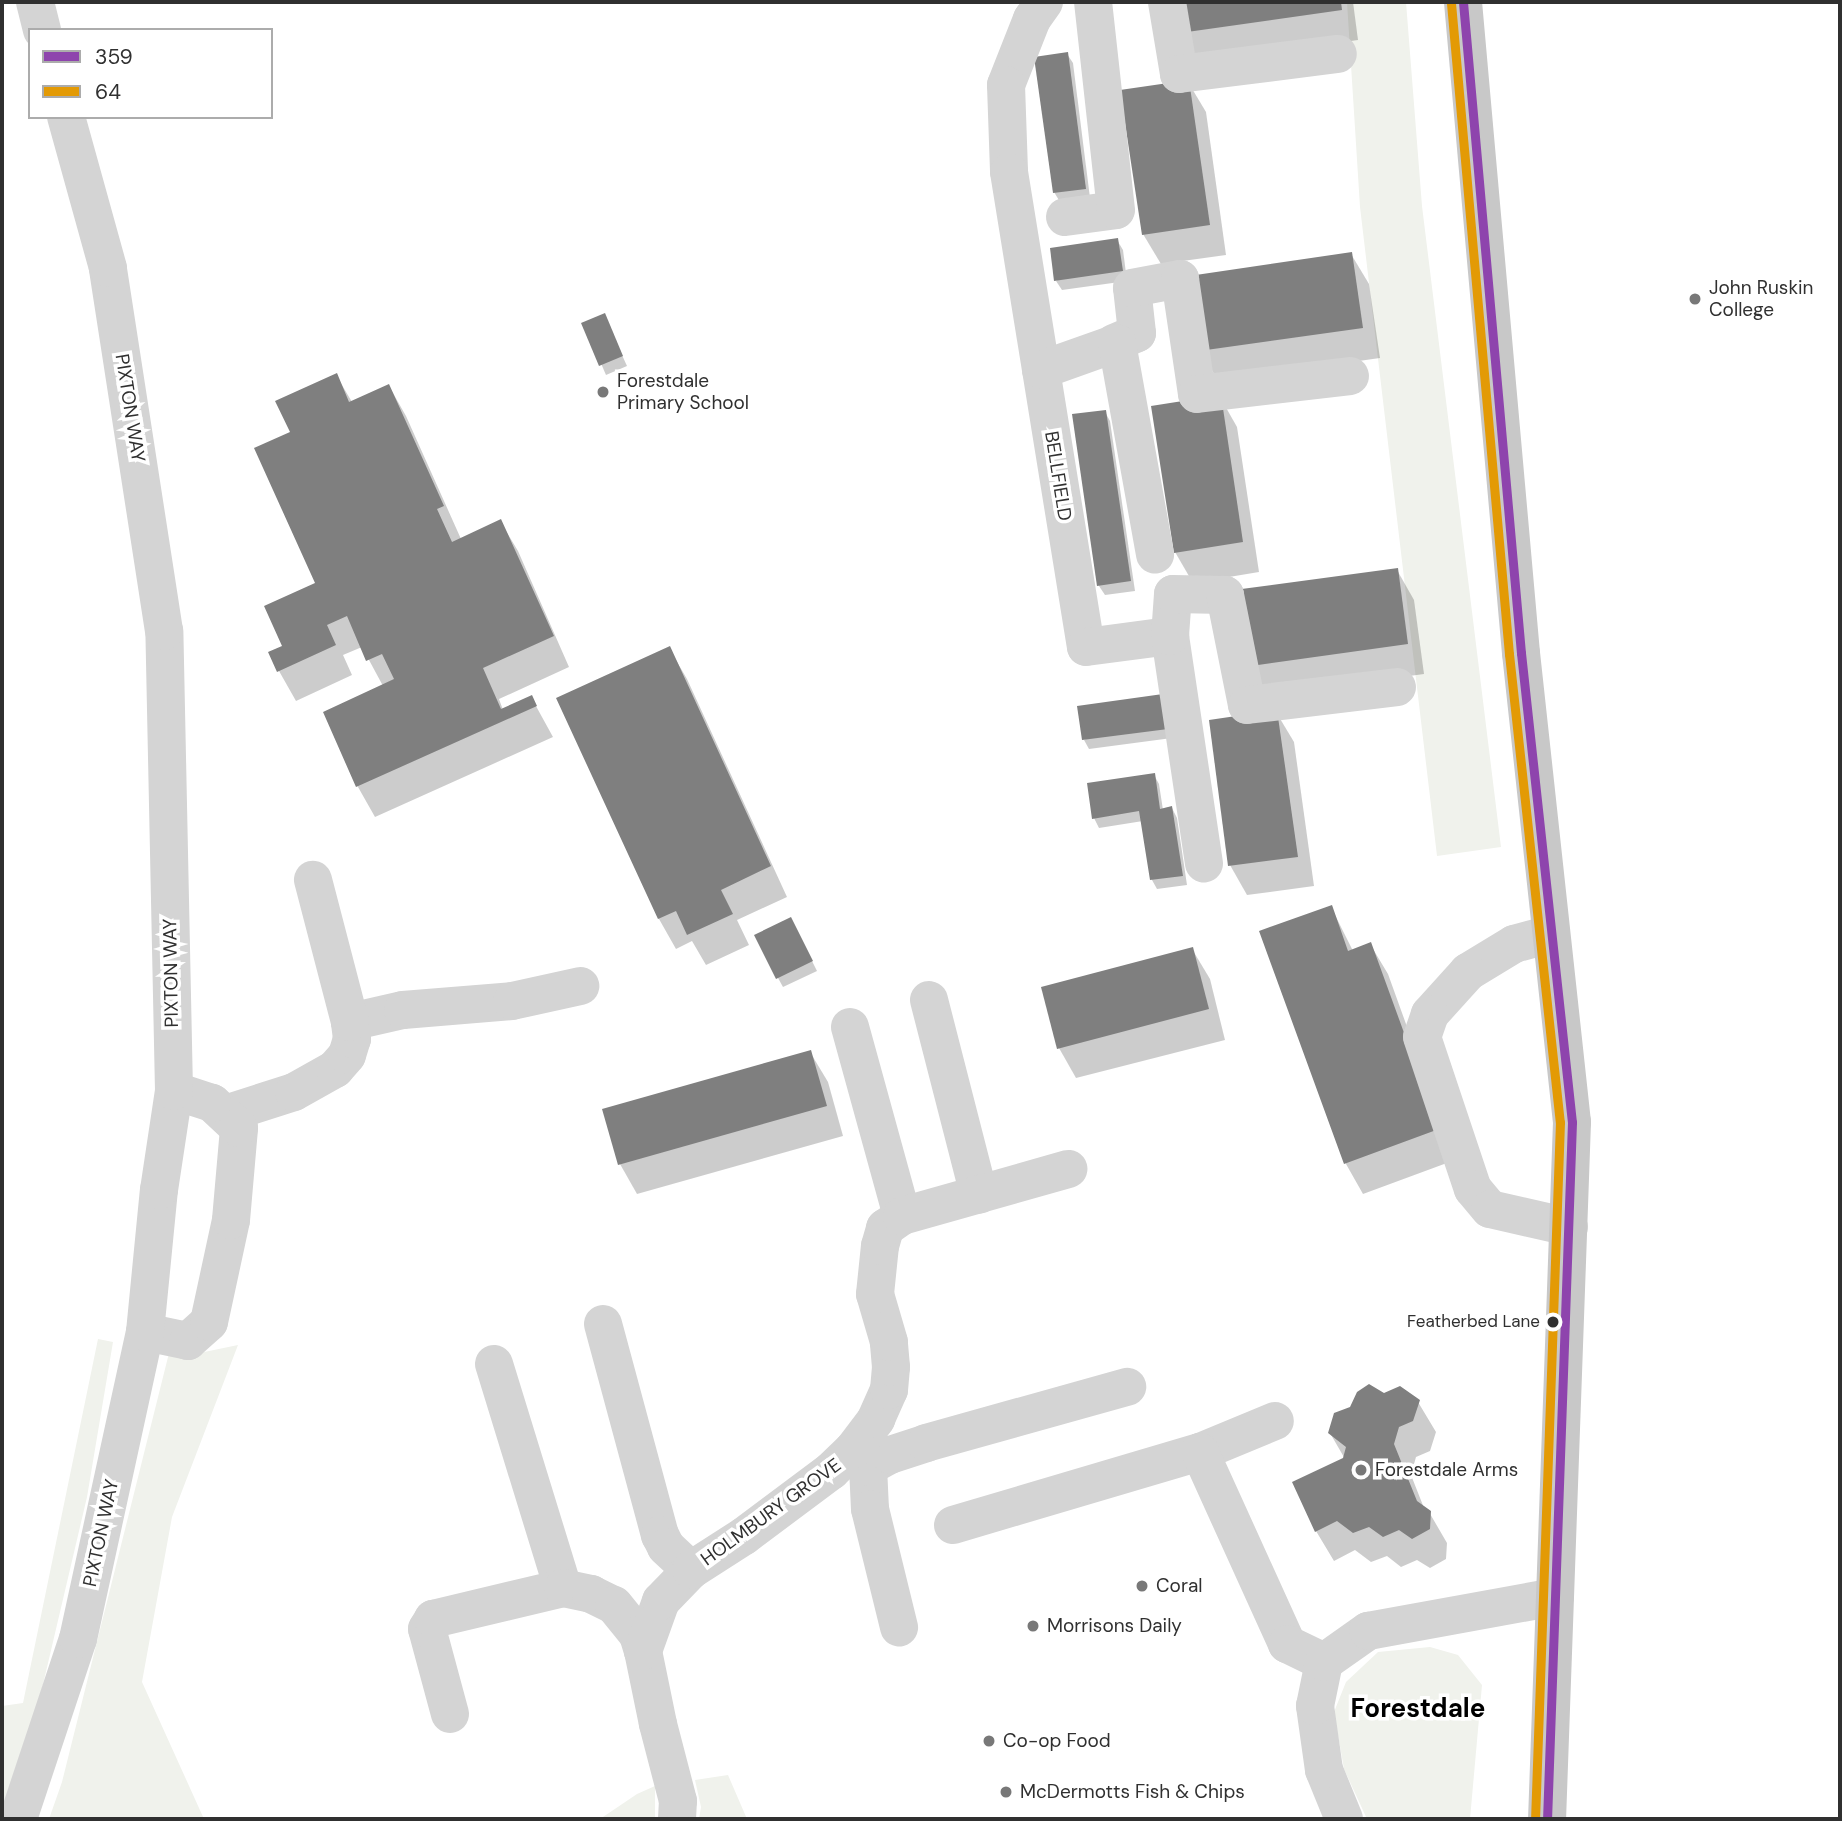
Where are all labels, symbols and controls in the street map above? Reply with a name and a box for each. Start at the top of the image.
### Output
legend [28,28,273,119]
text: 359 [95,43,133,71]
text: 64 [95,78,121,106]
place label: John Ruskin College [1709,277,1813,321]
marker: John Ruskin College [1687,291,1703,307]
street label: PIXTON WAY [110,352,150,464]
place label: Forestdale Primary School [617,370,749,414]
marker: Forestdale Primary School [595,384,611,400]
street label: BELLFIELD [1040,429,1076,523]
street label: PIXTON WAY [159,918,183,1028]
place label: Featherbed Lane [1407,1312,1540,1332]
marker: Featherbed Lane [1546,1315,1560,1329]
street label: HOLMBURY GROVE [696,1453,846,1571]
place label: Forestdale Arms [1375,1459,1518,1481]
marker: Forestdale Arms [1353,1462,1369,1478]
street label: PIXTON WAY [79,1477,123,1589]
place label: Coral [1156,1575,1202,1597]
marker: Coral [1134,1578,1150,1594]
place label: Morrisons Daily [1047,1615,1182,1637]
marker: Morrisons Daily [1025,1618,1041,1634]
district label: Forestdale [1351,1693,1485,1725]
place label: Co-op Food [1003,1730,1111,1752]
marker: Co-op Food [981,1733,997,1749]
place label: McDermotts Fish & Chips [1020,1781,1245,1803]
marker: McDermotts Fish & Chips [998,1784,1014,1800]

